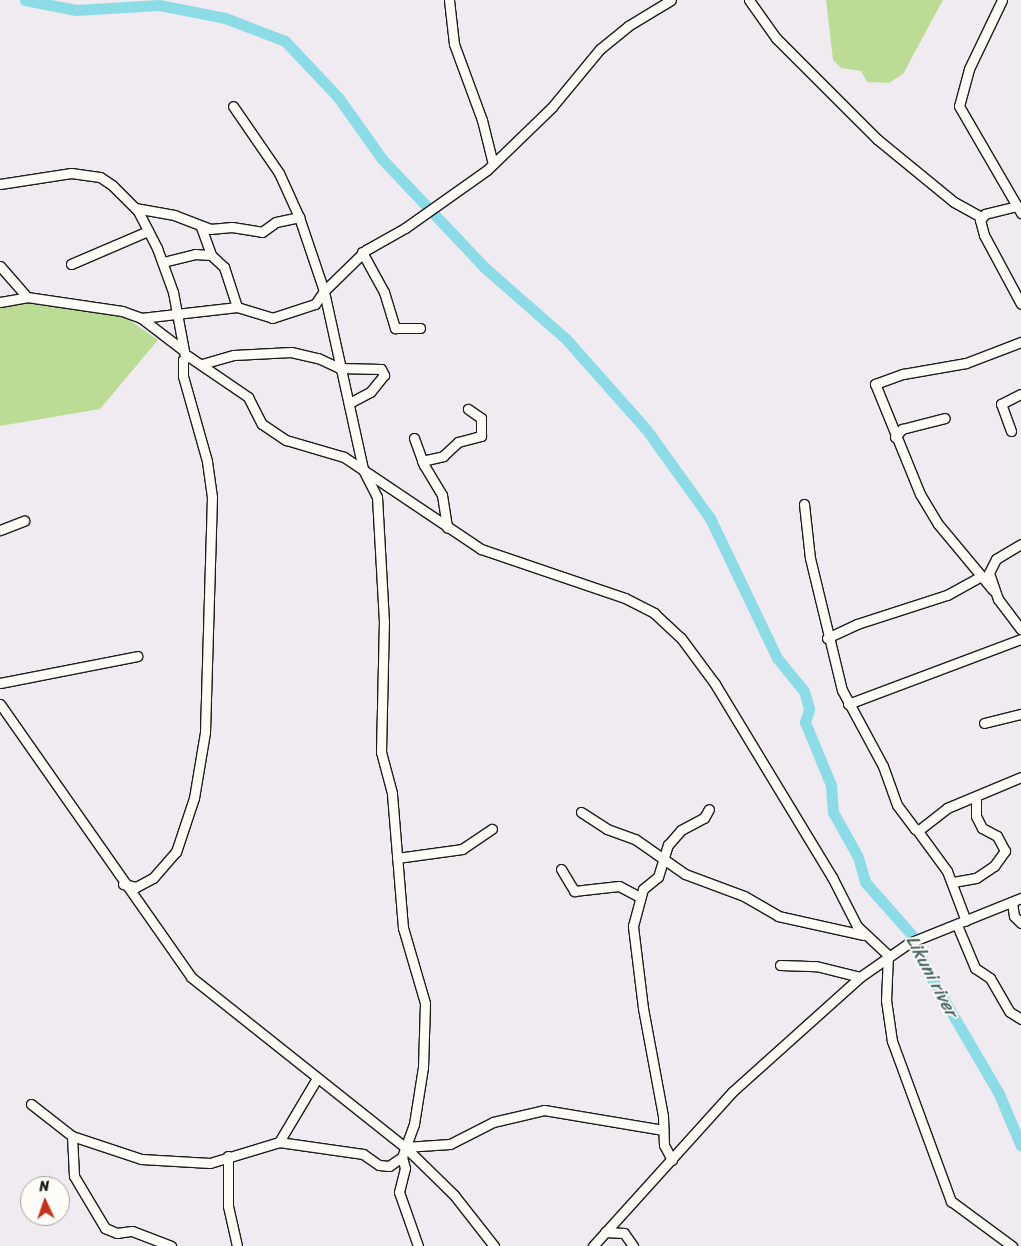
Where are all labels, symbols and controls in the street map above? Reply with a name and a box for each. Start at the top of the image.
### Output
water label: Likuni river [902,932,962,1020]
text: N [39,1174,50,1199]
north arrow [20,1176,70,1226]

